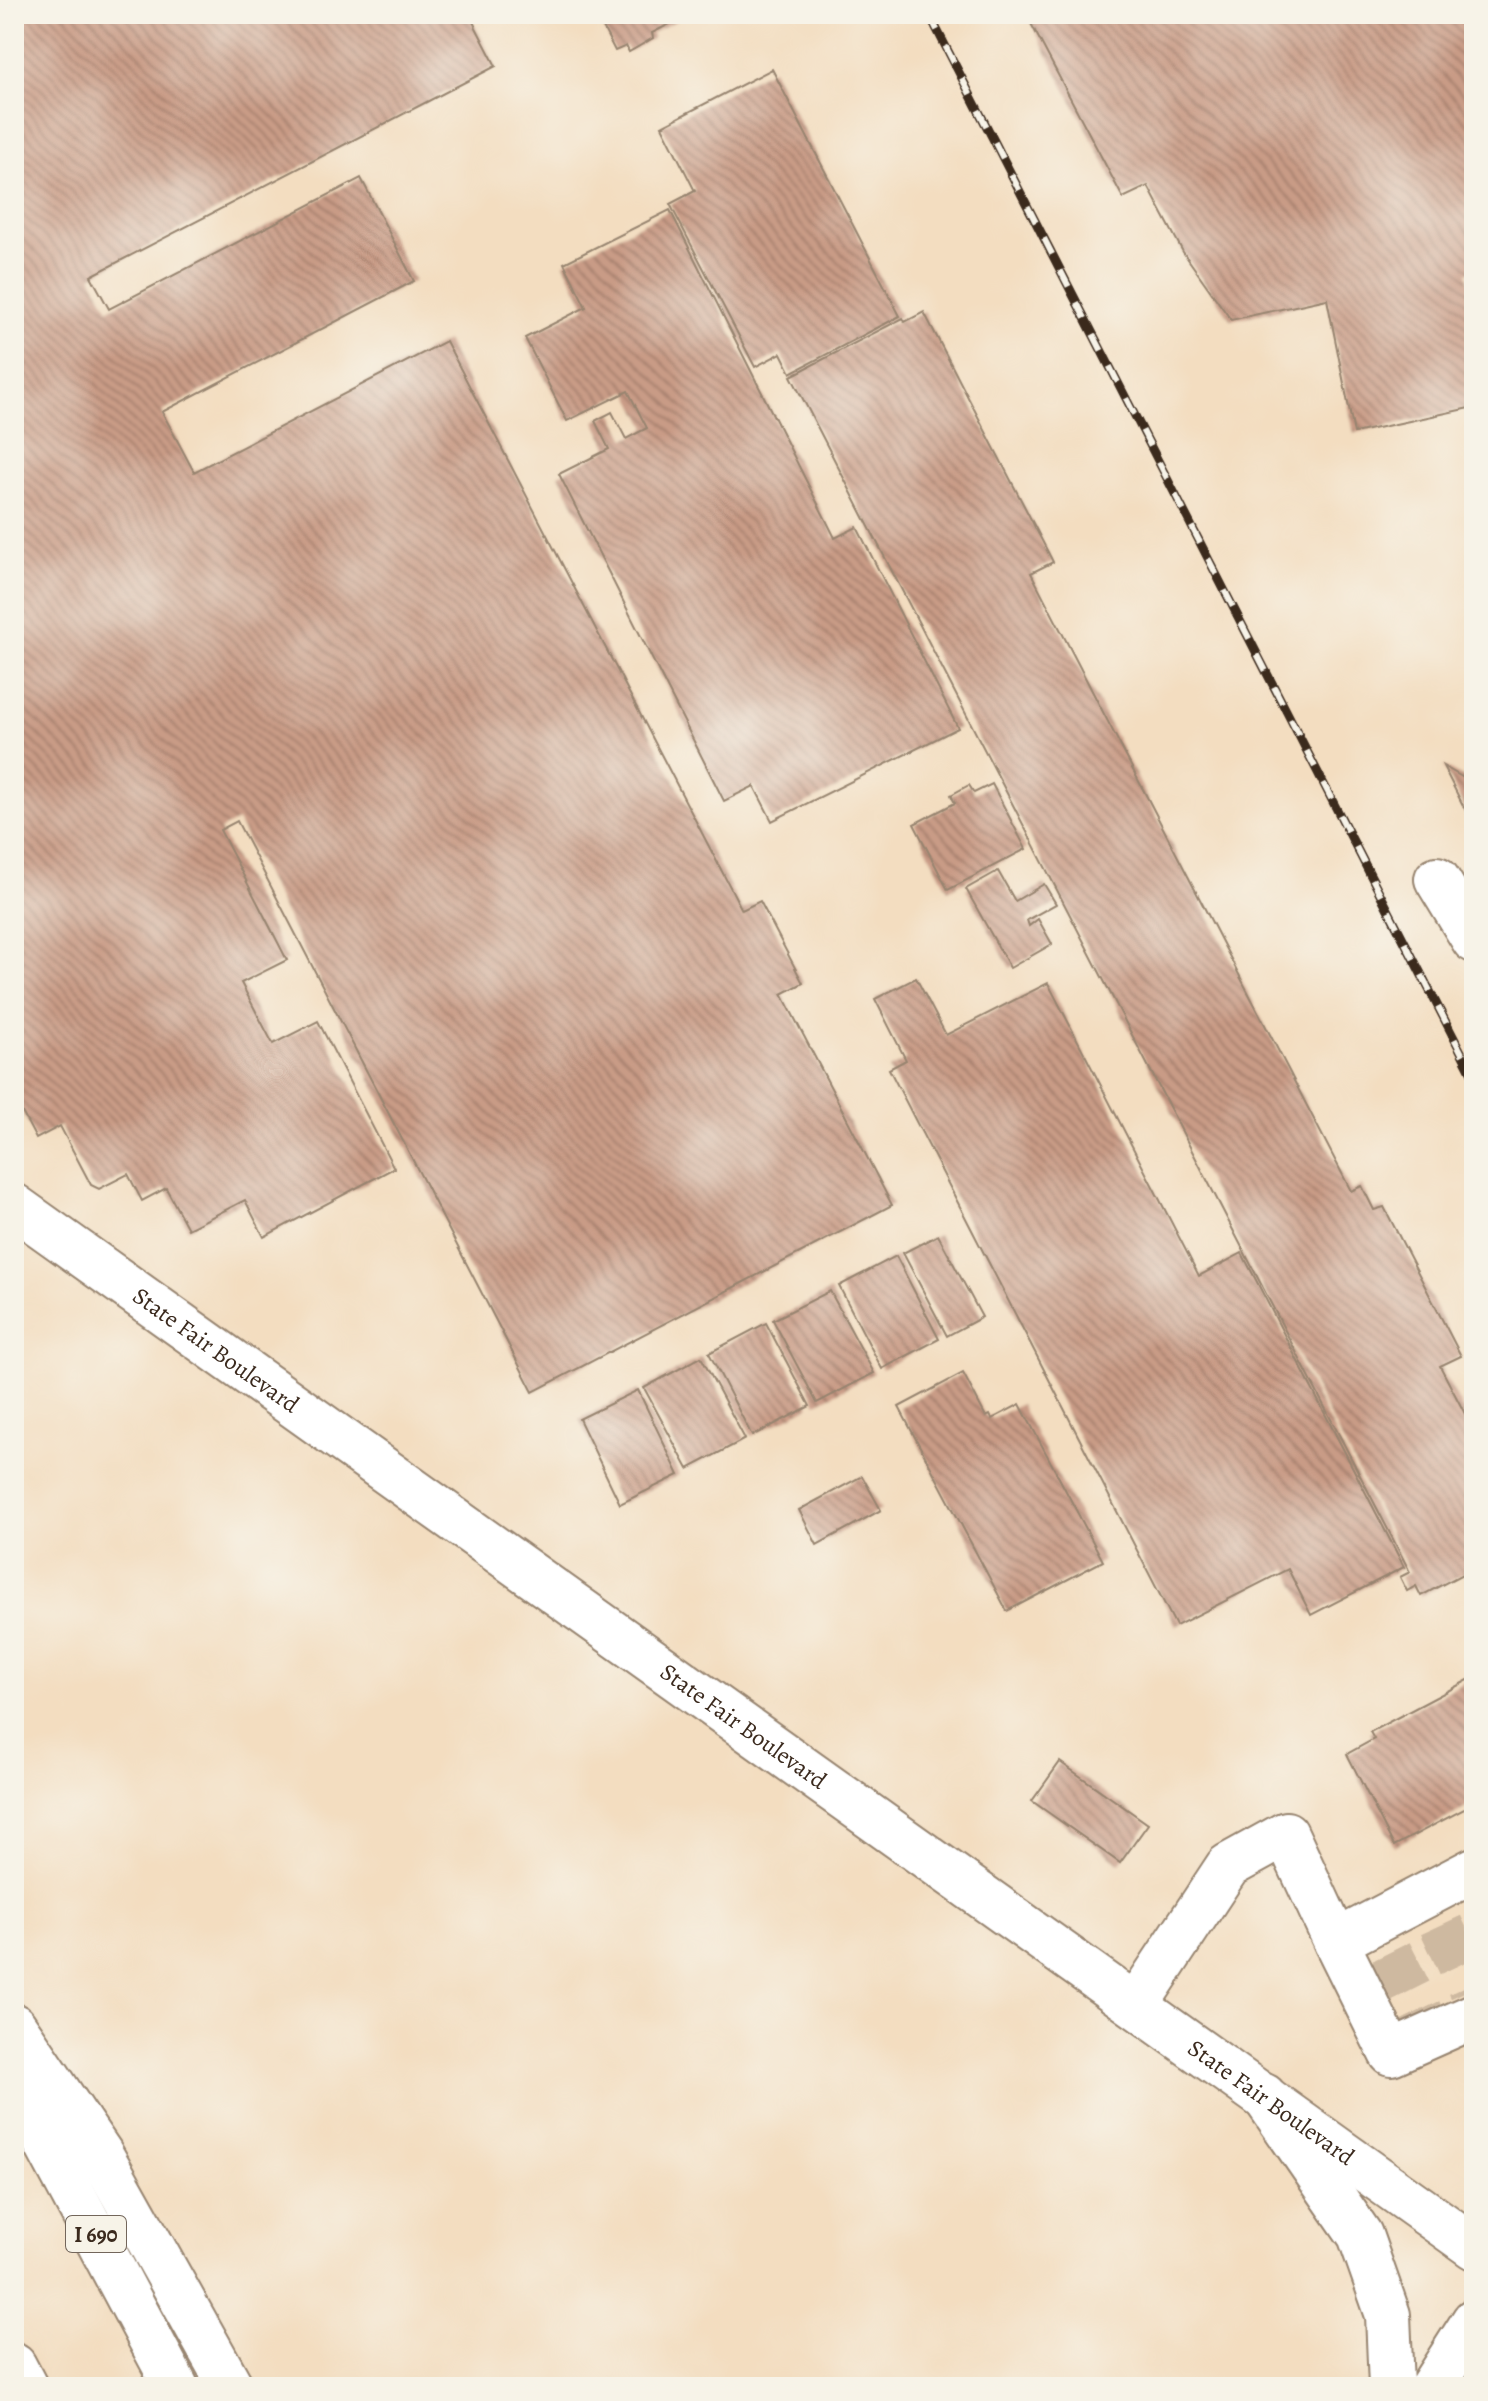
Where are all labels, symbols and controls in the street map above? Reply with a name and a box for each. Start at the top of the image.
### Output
street label: State Fair Boulevard [126,1280,306,1420]
street label: State Fair Boulevard [654,1656,833,1797]
street label: State Fair Boulevard [1181,2032,1361,2173]
road number: I 690 [66,2216,126,2252]

